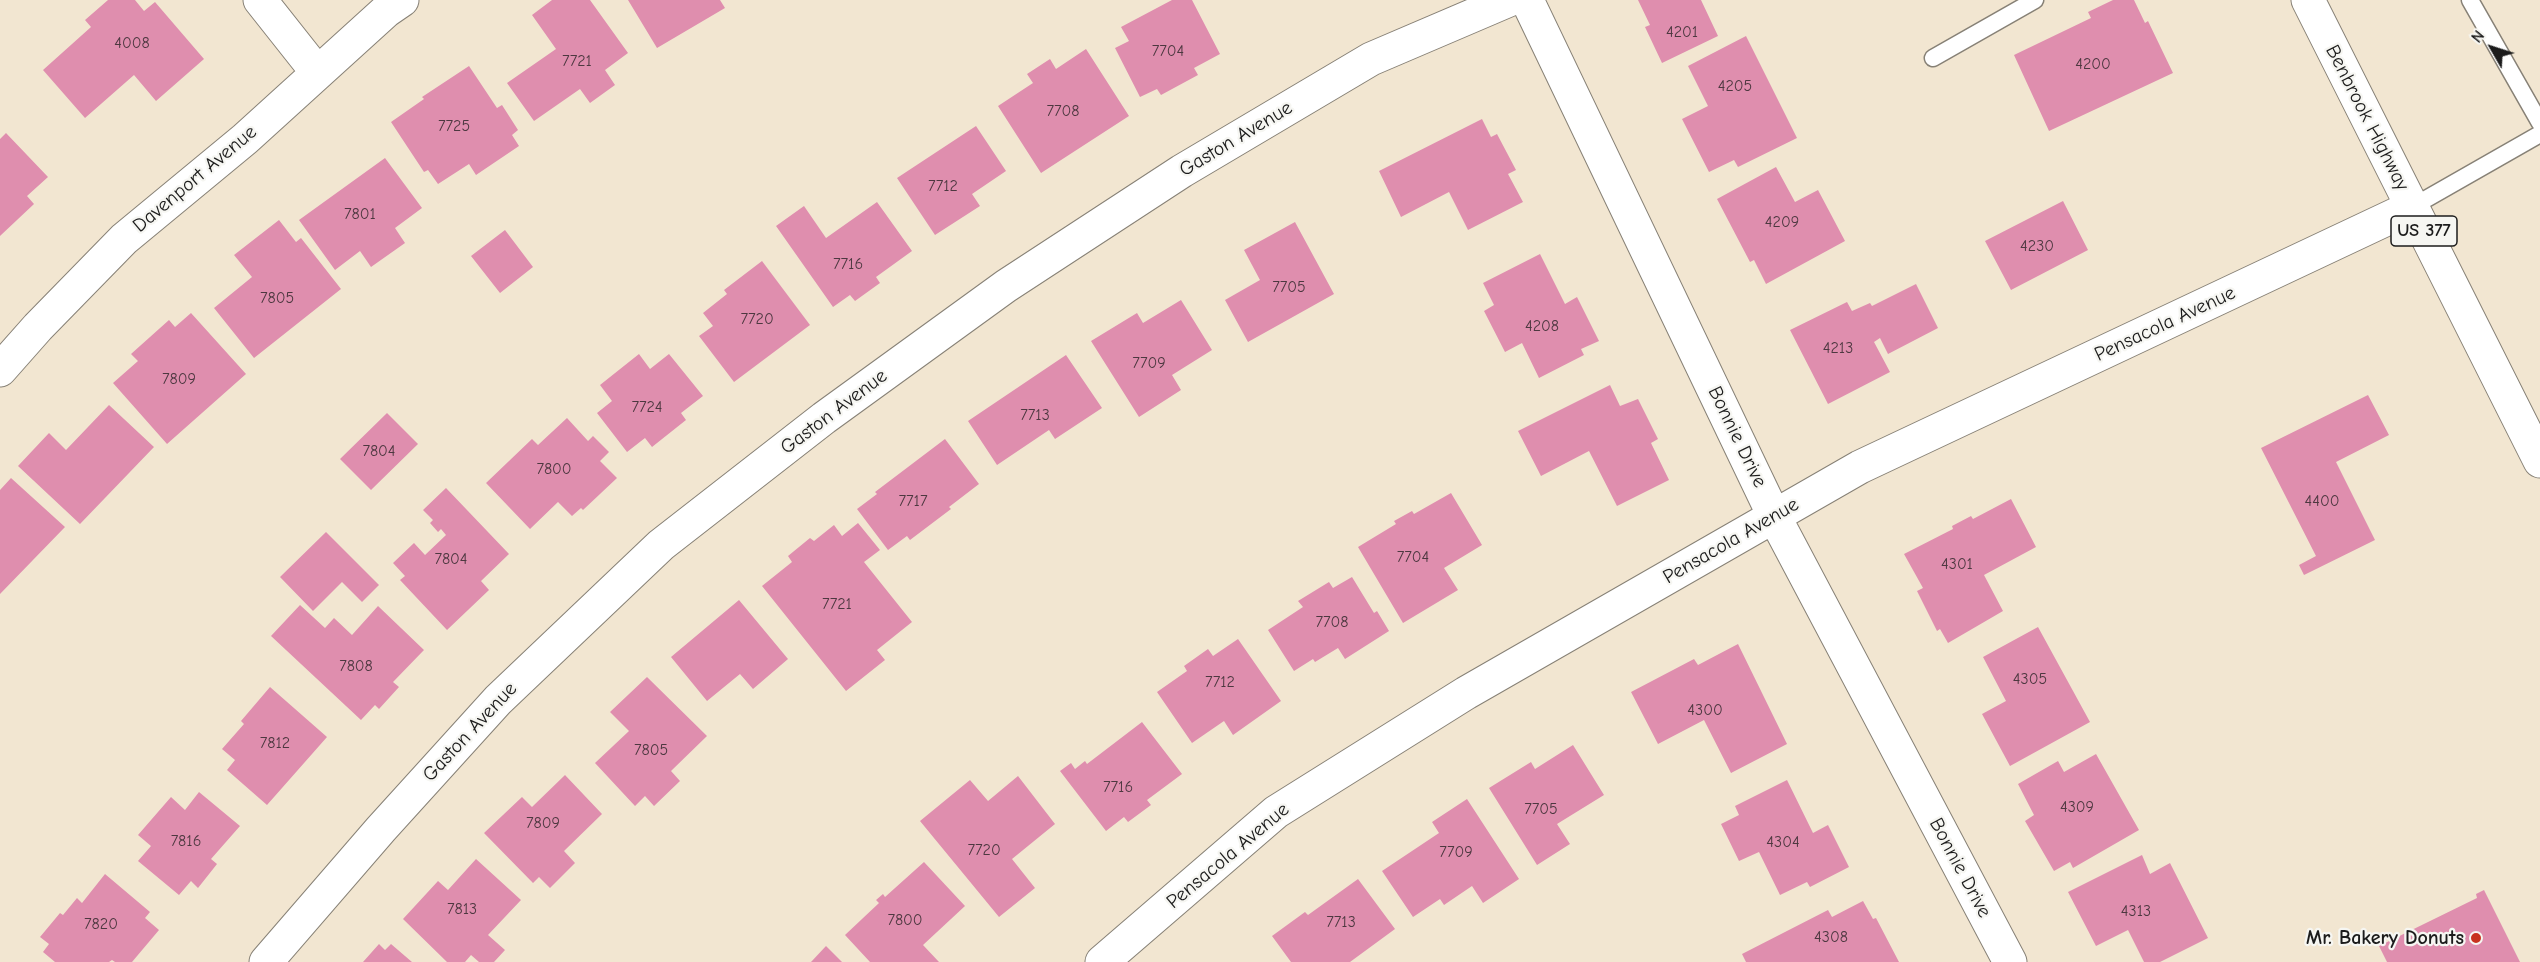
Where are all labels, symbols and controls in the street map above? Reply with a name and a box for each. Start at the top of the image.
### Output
north arrow [2462,18,2522,78]
house number: 4201 [1666,22,1698,42]
text: N [2468,27,2488,46]
house number: 4008 [114,33,150,53]
house number: 7704 [1152,41,1184,61]
street label: Benbrook Highway [2320,41,2414,195]
house number: 7721 [562,51,592,71]
house number: 4200 [2075,54,2111,74]
house number: 4205 [1718,76,1752,96]
street label: Gaston Avenue [1175,96,1297,182]
house number: 7708 [1046,101,1080,121]
house number: 7725 [438,116,470,136]
street label: Davenport Avenue [128,120,262,238]
house number: 7712 [928,176,958,196]
house number: 7801 [344,204,376,224]
house number: 4209 [1765,212,1799,232]
road number: US 377 [2391,216,2457,246]
house number: 4230 [2020,236,2054,256]
house number: 7716 [833,254,863,274]
house number: 7705 [1272,277,1306,297]
street label: Pensacola Avenue [2091,281,2239,367]
house number: 7805 [260,288,294,308]
house number: 7720 [740,309,774,329]
house number: 4208 [1525,316,1559,336]
house number: 4213 [1823,338,1853,358]
house number: 7709 [1132,353,1166,373]
street label: Gaston Avenue [776,364,892,460]
house number: 7809 [162,369,196,389]
street label: Bonnie Drive [1702,383,1772,491]
house number: 7724 [631,397,663,417]
house number: 7713 [1020,405,1050,425]
house number: 7804 [362,441,396,461]
house number: 7800 [536,459,572,479]
house number: 7717 [898,491,928,511]
house number: 4400 [2305,491,2339,511]
street label: Pensacola Avenue [1659,492,1803,590]
house number: 7704 [1397,547,1429,567]
house number: 7804 [434,549,468,569]
house number: 4301 [1941,554,1973,574]
house number: 7721 [822,594,852,614]
house number: 7708 [1315,612,1349,632]
house number: 7808 [339,656,373,676]
house number: 4305 [2013,669,2047,689]
house number: 7712 [1205,672,1235,692]
street label: Gaston Avenue [418,677,522,787]
house number: 4300 [1687,700,1723,720]
house number: 7812 [260,733,290,753]
house number: 7805 [634,740,668,760]
house number: 7716 [1103,777,1133,797]
house number: 4309 [2060,797,2094,817]
street label: Pensacola Avenue [1162,798,1294,914]
house number: 7705 [1524,799,1558,819]
house number: 7809 [526,813,560,833]
street label: Bonnie Drive [1924,814,1996,922]
house number: 7816 [171,831,201,851]
house number: 4304 [1766,832,1800,852]
house number: 7720 [967,840,1001,860]
house number: 7709 [1439,842,1473,862]
house number: 7813 [447,899,477,919]
house number: 4313 [2121,901,2151,921]
house number: 7800 [887,910,923,930]
house number: 7713 [1326,912,1356,932]
house number: 7820 [84,914,118,934]
place label: Mr. Bakery Donuts [2306,926,2464,950]
house number: 4308 [1814,927,1848,947]
marker: Mr. Bakery Donuts [2469,931,2483,945]

